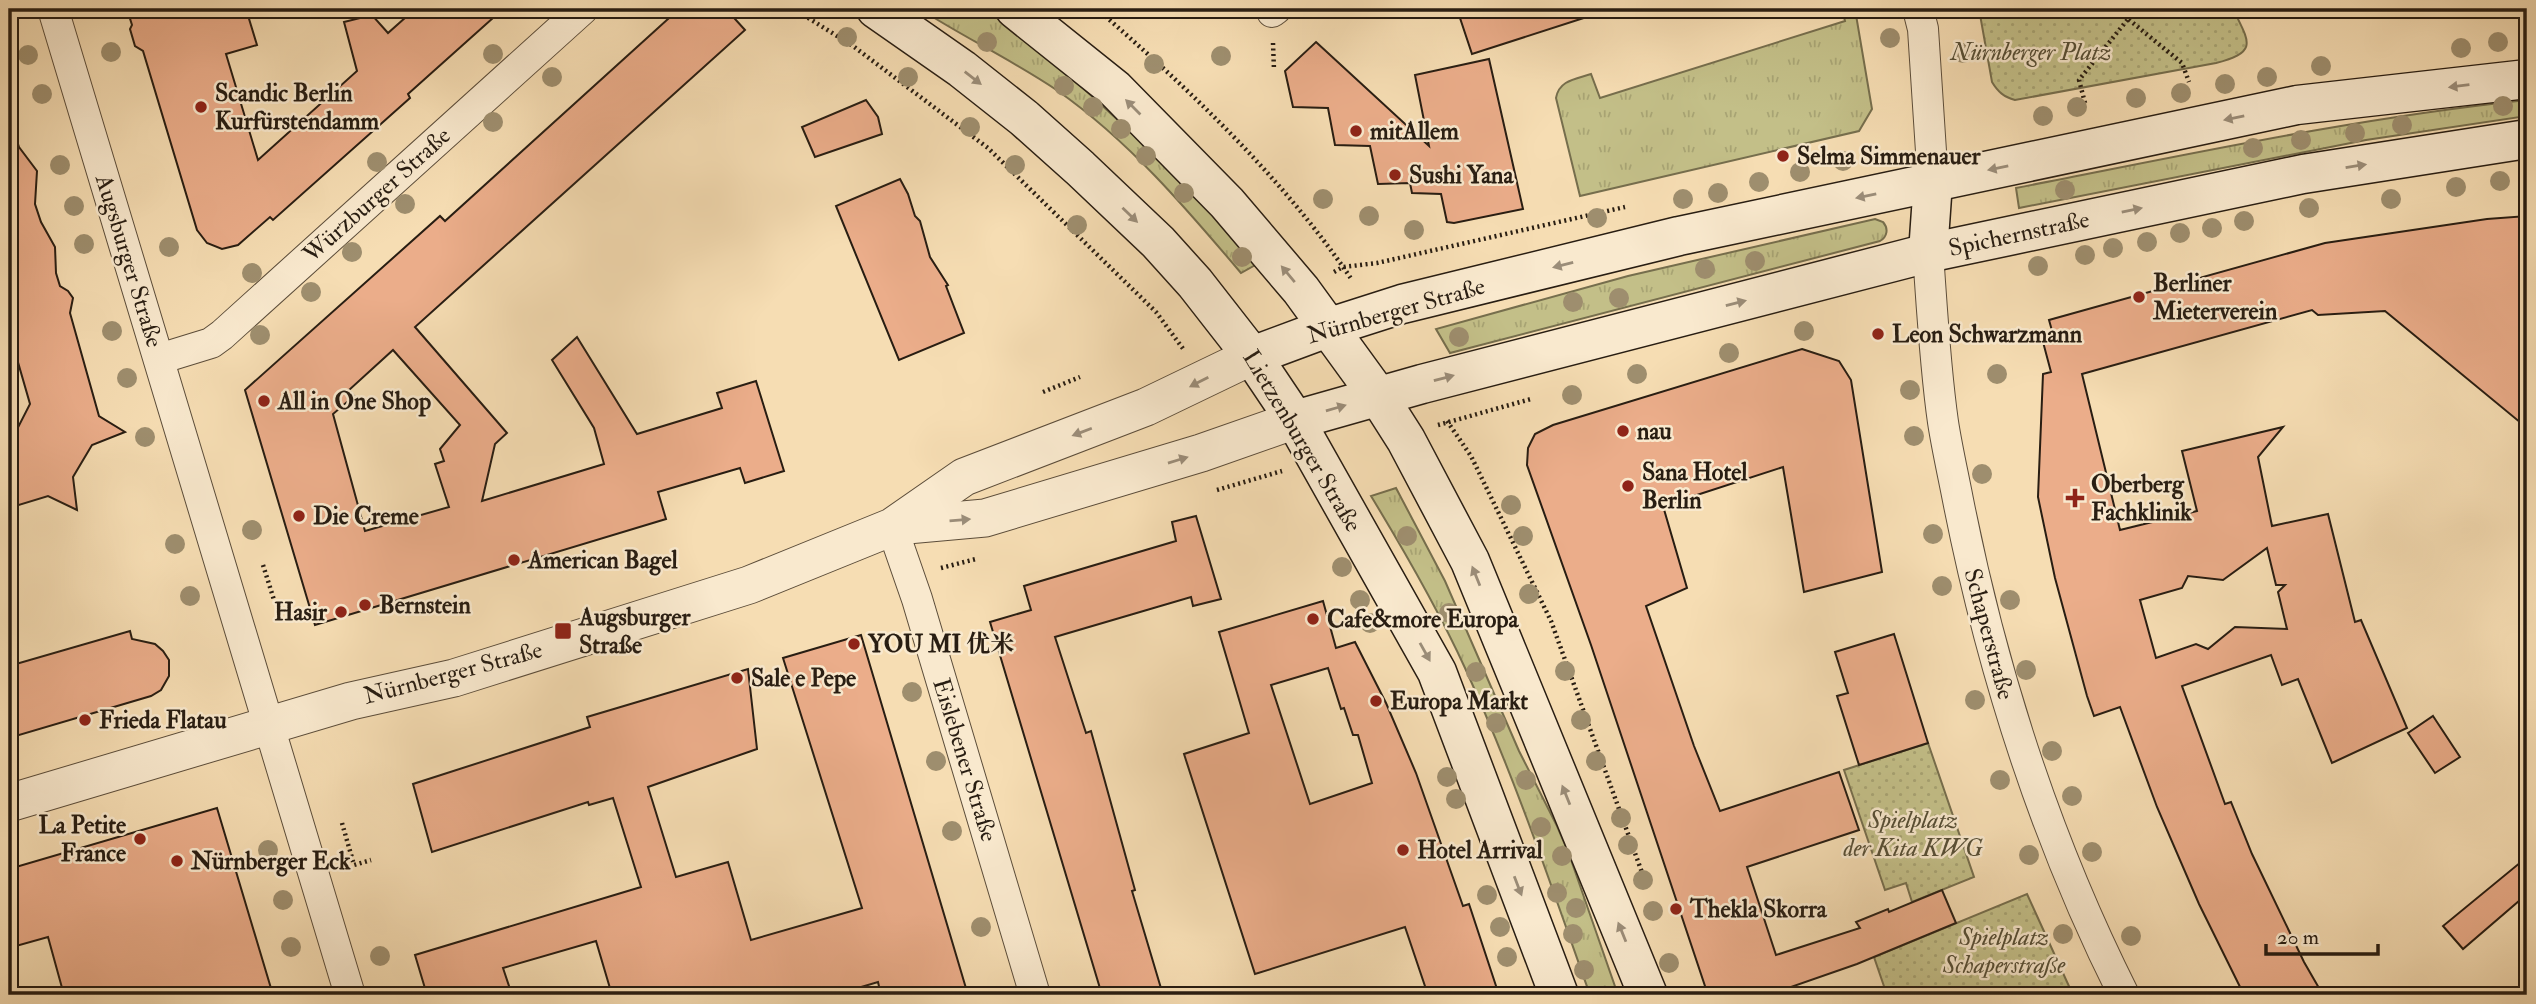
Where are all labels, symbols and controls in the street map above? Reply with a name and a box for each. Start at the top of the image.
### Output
park label: Nürnberger Platz [1949,37,2111,68]
one-way arrow [965,70,982,85]
place label: Scandic Berlin Kurfürstendamm [215,78,380,137]
one-way arrow [2448,81,2470,92]
marker: Scandic Berlin Kurfürstendamm [193,99,209,115]
one-way arrow [1125,100,1142,116]
one-way arrow [2223,113,2245,124]
place label: mitAllem [1370,116,1459,147]
street label: Würzburger Straße [296,121,457,270]
marker: mitAllem [1348,123,1364,139]
place label: Selma Simmenauer [1797,141,1982,172]
marker: Selma Simmenauer [1775,148,1791,164]
place label: Sushi Yana [1409,160,1514,191]
one-way arrow [2345,160,2367,171]
one-way arrow [1987,163,2009,174]
marker: Sushi Yana [1387,167,1403,183]
street label: Augsburger Straße [88,170,170,351]
one-way arrow [1855,191,1877,202]
street label: Spichernstraße [1946,204,2092,264]
one-way arrow [2121,204,2143,215]
one-way arrow [1121,206,1138,223]
one-way arrow [1552,260,1574,271]
one-way arrow [1280,265,1296,283]
place label: Berliner Mieterverein [2152,268,2278,327]
street label: Nürnberger Straße [1303,271,1489,351]
marker: Berliner Mieterverein [2131,289,2147,305]
one-way arrow [1725,297,1747,308]
place label: Leon Schwarzmann [1892,319,2083,350]
marker: Leon Schwarzmann [1870,326,1886,342]
street label: Lietzenburger Straße [1235,344,1369,538]
one-way arrow [1433,372,1455,383]
one-way arrow [1189,377,1209,388]
place label: All in One Shop [277,386,431,417]
marker: All in One Shop [256,393,272,409]
one-way arrow [1326,402,1347,412]
place label: nau [1637,416,1672,447]
marker: nau [1615,423,1631,439]
one-way arrow [1072,426,1093,437]
one-way arrow [1168,454,1189,464]
place label: Sana Hotel Berlin [1642,457,1748,516]
place label: Oberberg Fachklinik [2091,469,2192,528]
marker: Sana Hotel Berlin [1620,478,1636,494]
marker: Oberberg Fachklinik [2065,488,2085,508]
place label: Die Creme [313,501,419,532]
marker: Die Creme [291,508,307,524]
one-way arrow [949,515,971,526]
place label: American Bagel [527,545,678,576]
marker: American Bagel [506,552,522,568]
street label: Schaperstraße [1957,565,2021,703]
one-way arrow [1471,566,1482,587]
place label: Bernstein [379,590,472,621]
place label: Hasir [274,597,328,628]
marker: Bernstein [357,597,373,613]
place label: Augsburger Straße [578,602,691,661]
marker: Hasir [333,604,349,620]
place label: Cafe&more Europa [1327,604,1519,635]
marker: Cafe&more Europa [1305,611,1321,627]
marker: Augsburger Straße [553,621,573,641]
place label: YOU MI 优米 [867,629,1014,660]
street label: Nürnberger Straße [360,634,546,712]
marker: YOU MI 优米 [846,636,862,652]
one-way arrow [1419,642,1431,661]
place label: Sale e Pepe [751,663,856,694]
marker: Sale e Pepe [729,670,745,686]
street label: Eislebener Straße [925,675,1005,845]
place label: Europa Markt [1390,686,1528,717]
marker: Europa Markt [1368,693,1384,709]
place label: Frieda Flatau [99,705,227,736]
marker: Frieda Flatau [77,712,93,728]
one-way arrow [1560,784,1571,805]
park label: Spielplatz der Kita KWG [1843,805,1983,864]
place label: La Petite France [38,810,126,869]
marker: La Petite France [132,831,148,847]
place label: Hotel Arrival [1417,835,1543,866]
marker: Hotel Arrival [1395,842,1411,858]
place label: Nürnberger Eck [190,846,351,877]
marker: Nürnberger Eck [169,853,185,869]
one-way arrow [1512,875,1523,896]
place label: Thekla Skorra [1689,894,1828,925]
marker: Thekla Skorra [1668,901,1684,917]
scale bar [2266,913,2378,957]
one-way arrow [1617,921,1628,942]
park label: Spielplatz Schaperstraße [1942,922,2066,981]
text: 20 m [2277,924,2319,951]

